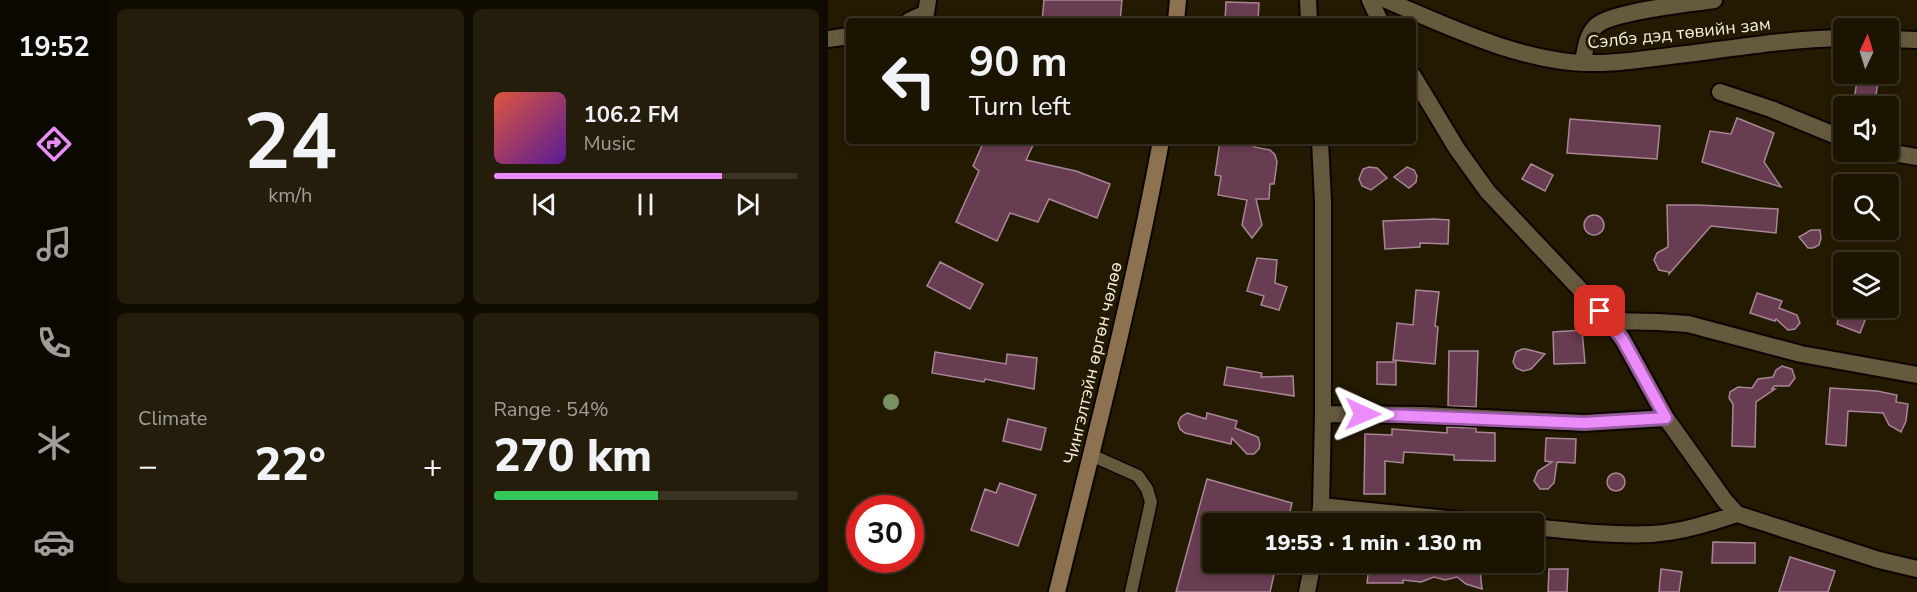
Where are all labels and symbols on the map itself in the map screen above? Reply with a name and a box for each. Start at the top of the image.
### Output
street label: Сэлбэ дэд төвийн зам [1586,11,1772,55]
north arrow [1833,18,1899,84]
street label: Чингэлтэйн өргөн чөлөө [1058,259,1128,467]
pin [1574,285,1625,336]
position arrow [1331,382,1395,446]
speed limit sign: 30 [846,495,924,573]

